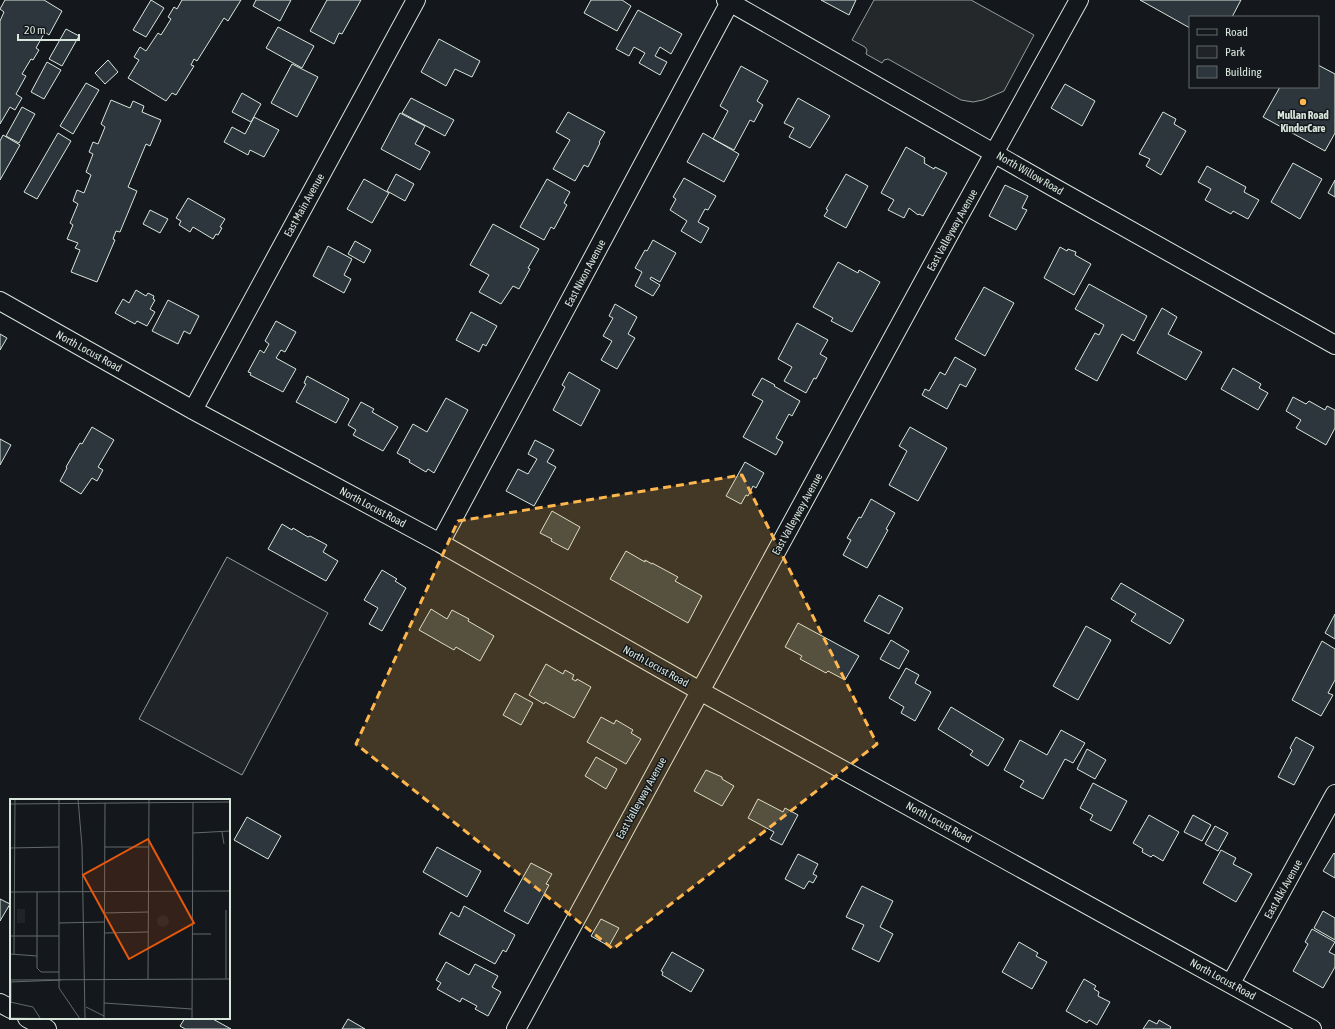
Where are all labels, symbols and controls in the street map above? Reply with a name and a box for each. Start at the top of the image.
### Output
scale bar [18,16,79,42]
legend [1189,16,1319,88]
text: 20 m [24,23,46,37]
text: Road [1225,25,1248,39]
text: Park [1225,45,1246,59]
text: Building [1225,65,1263,79]
marker: Mullan Road KinderCare [1298,97,1308,107]
place label: Mullan Road KinderCare [1277,109,1329,134]
street label: North Willow Road [994,149,1066,197]
street label: East Main Avenue [282,171,326,239]
street label: East Valleyway Avenue [925,187,979,273]
street label: East Nixon Avenue [562,237,608,309]
street label: North Locust Road [54,328,124,374]
street label: East Valleyway Avenue [770,471,824,557]
street label: North Locust Road [338,485,408,529]
street label: North Locust Road [621,643,691,689]
street label: East Valleyway Avenue [614,755,668,841]
inset map [10,799,230,1019]
street label: North Locust Road [904,799,974,845]
street label: East Alki Avenue [1262,857,1304,921]
street label: North Locust Road [1188,956,1258,1002]

